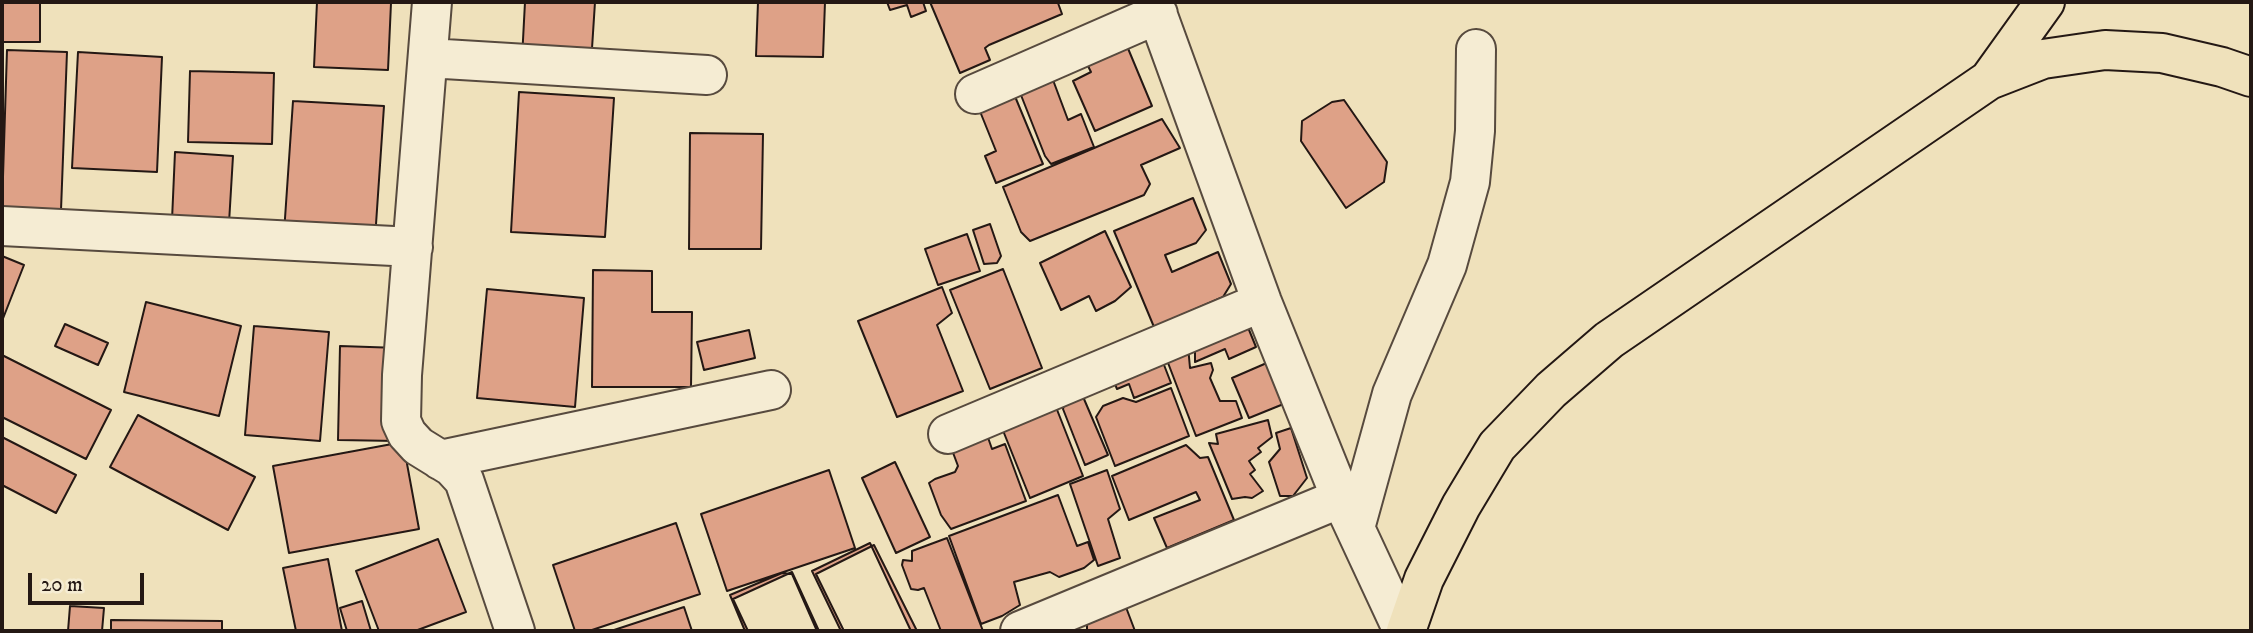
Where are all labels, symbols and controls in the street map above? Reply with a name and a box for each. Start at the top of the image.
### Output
scale bar [32,560,147,604]
text: 20 m [41,572,83,598]

